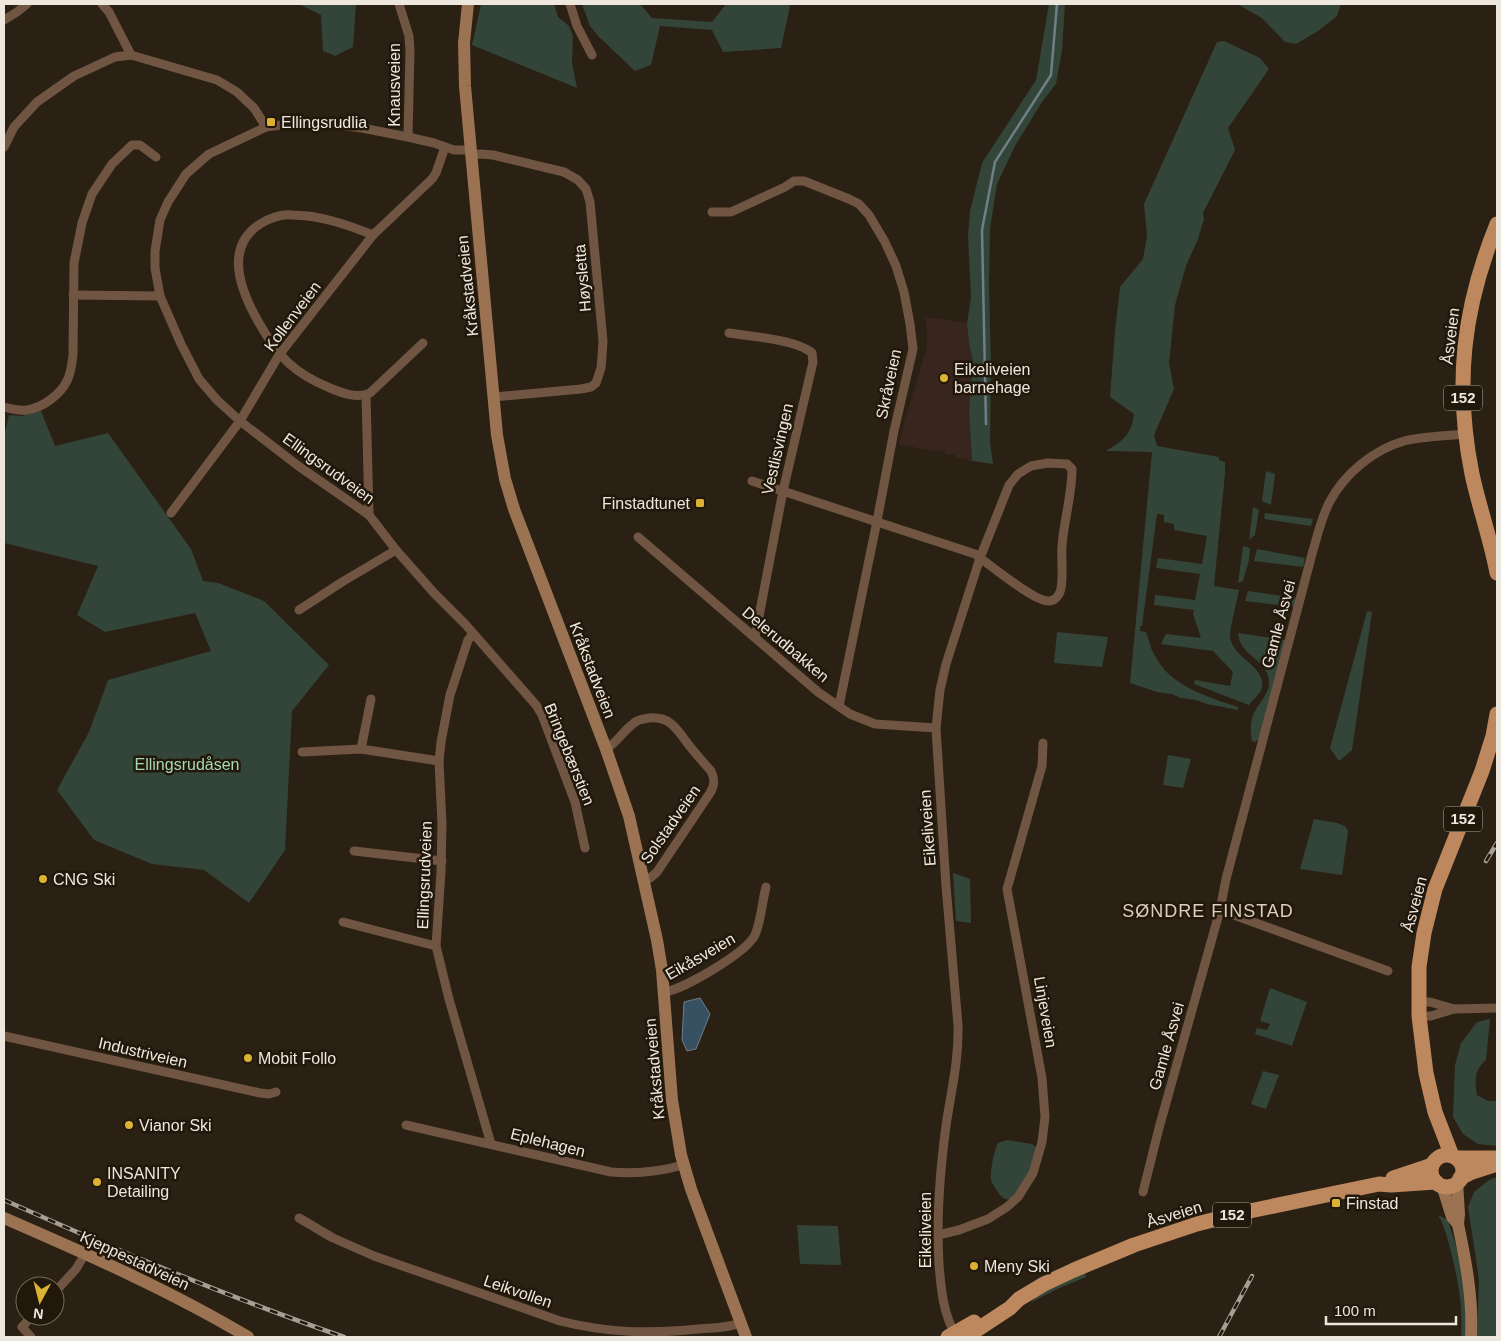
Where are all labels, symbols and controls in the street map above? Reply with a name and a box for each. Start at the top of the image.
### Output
street label: Knausveien [386,43,403,127]
place label: Ellingsrudlia [281,114,367,131]
marker: Ellingsrudlia [265,116,277,128]
street label: Kråkstadveien [454,235,481,337]
street label: Høysletta [571,243,594,312]
street label: Kollenveien [261,278,324,354]
street label: Åsveien [1438,307,1462,365]
street label: Skråveien [873,348,904,421]
place label: Eikeliveien barnehage [954,361,1031,396]
marker: Eikeliveien barnehage [938,372,950,384]
road number: 152 [1444,386,1482,410]
street label: Vestlisvingen [759,402,796,497]
street label: Ellingsrudveien [280,430,378,507]
place label: Finstadtunet [602,495,691,512]
marker: Finstadtunet [694,497,706,509]
street label: Gamle Åsvei [1258,578,1298,670]
street label: Delerudbakken [739,603,832,685]
street label: Kråkstadveien [566,620,619,721]
street label: Bringebærstien [541,701,598,808]
park label: Ellingsrudåsen [135,756,239,773]
street label: Solstadveien [637,782,704,867]
street label: Eikeliveien [916,789,939,867]
road number: 152 [1444,806,1482,832]
street label: Ellingsrudveien [414,820,435,930]
place label: CNG Ski [53,871,115,888]
marker: CNG Ski [37,873,49,885]
street label: Åsveien [1398,874,1430,934]
district label: SØNDRE FINSTAD [1122,901,1294,921]
street label: Eikåsveien [662,930,738,983]
street label: Linjeveien [1031,975,1060,1049]
street label: Gamle Åsvei [1145,1000,1187,1092]
street label: Kråkstadveien [642,1018,667,1120]
street label: Industriveien [97,1034,189,1071]
place label: Mobit Follo [258,1050,336,1067]
marker: Mobit Follo [242,1052,254,1064]
place label: Vianor Ski [139,1117,212,1134]
marker: Vianor Ski [123,1119,135,1131]
street label: Eplehagen [509,1125,587,1160]
place label: INSANITY Detailing [107,1165,181,1200]
marker: INSANITY Detailing [91,1176,103,1188]
street label: Eikeliveien [917,1192,934,1268]
place label: Finstad [1346,1195,1398,1212]
street label: Åsveien [1144,1197,1204,1231]
marker: Finstad [1330,1197,1342,1209]
road number: 152 [1213,1202,1251,1228]
street label: Kjeppestadveien [78,1228,192,1293]
place label: Meny Ski [984,1258,1050,1275]
marker: Meny Ski [968,1260,980,1272]
street label: Leikvollen [481,1272,554,1311]
north arrow [15,1276,65,1326]
scale bar [1326,1294,1456,1326]
text: 100 m [1334,1302,1376,1319]
text: N [32,1305,44,1322]

